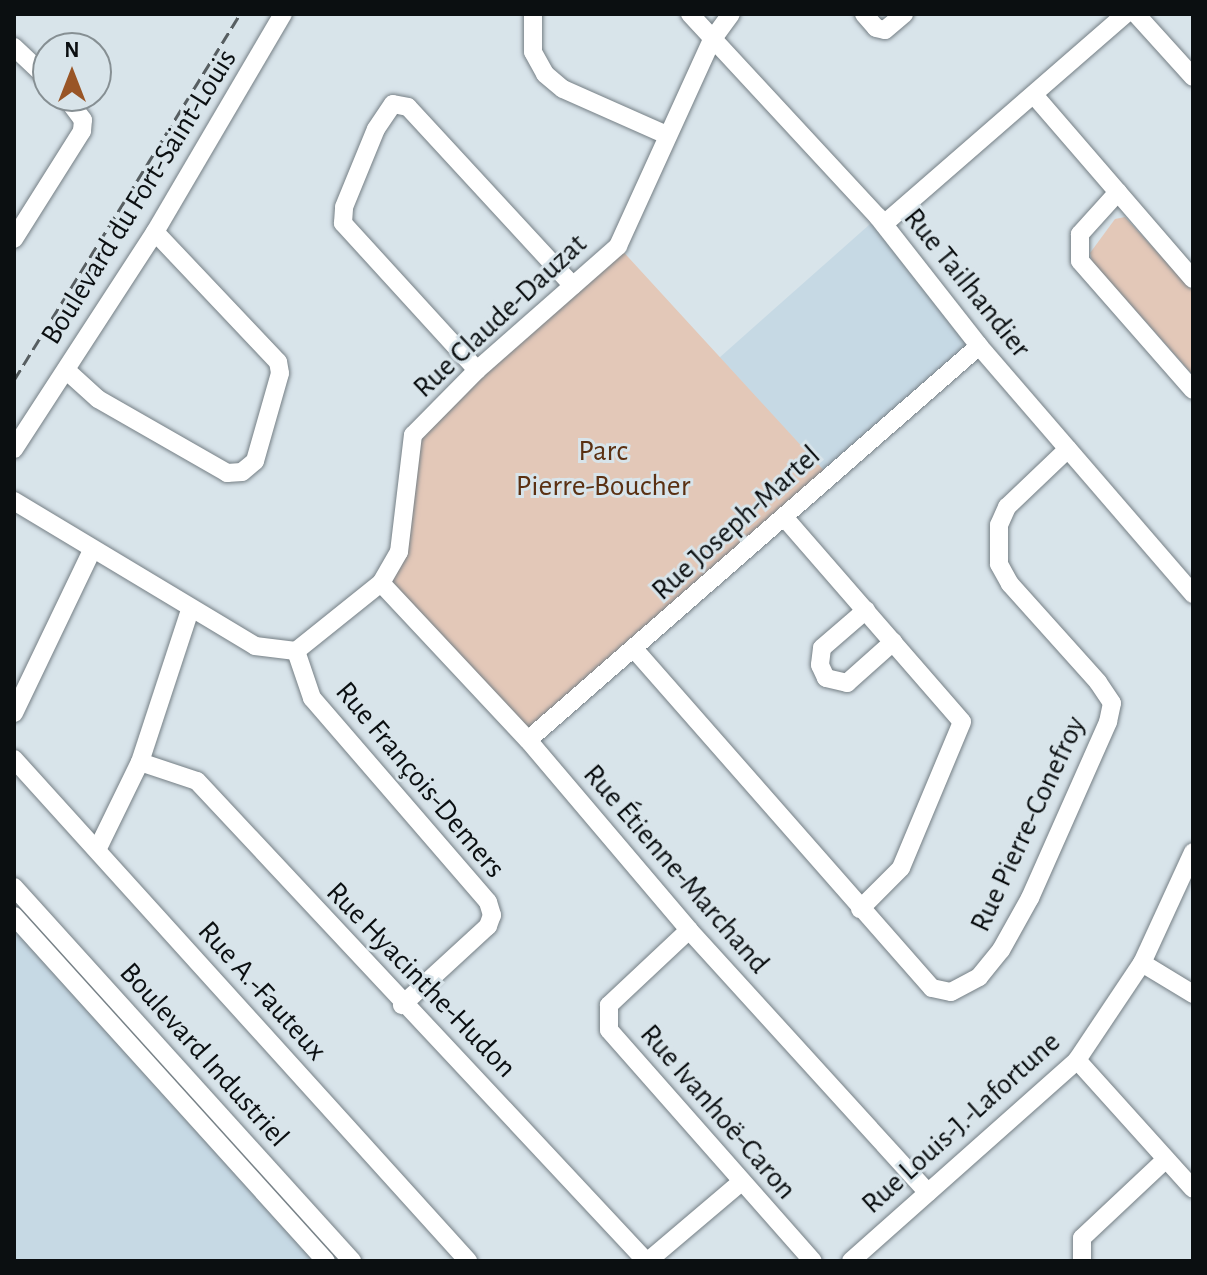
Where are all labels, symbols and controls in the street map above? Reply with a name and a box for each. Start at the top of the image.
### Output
north arrow [32,32,112,112]
text: N [64,39,80,61]
street label: Boulevard du Fort-Saint-Louis [33,43,245,351]
street label: Rue Tailhandier [896,201,1038,365]
street label: Rue Claude-Dauzat [406,226,594,406]
park label: Parc Pierre-Boucher [516,433,690,504]
street label: Rue Joseph-Martel [644,438,828,608]
street label: Rue François-Demers [327,675,513,885]
street label: Rue Pierre-Conefroy [962,710,1094,938]
street label: Rue Étienne-Marchand [575,757,777,981]
street label: Rue Hyacinthe-Hudon [318,875,524,1085]
street label: Rue A.-Fauteux [190,914,334,1068]
street label: Boulevard Industriel [112,955,296,1155]
street label: Rue Ivanhoë-Caron [632,1017,804,1207]
street label: Rue Louis-J.-Lafortune [854,1024,1068,1222]

